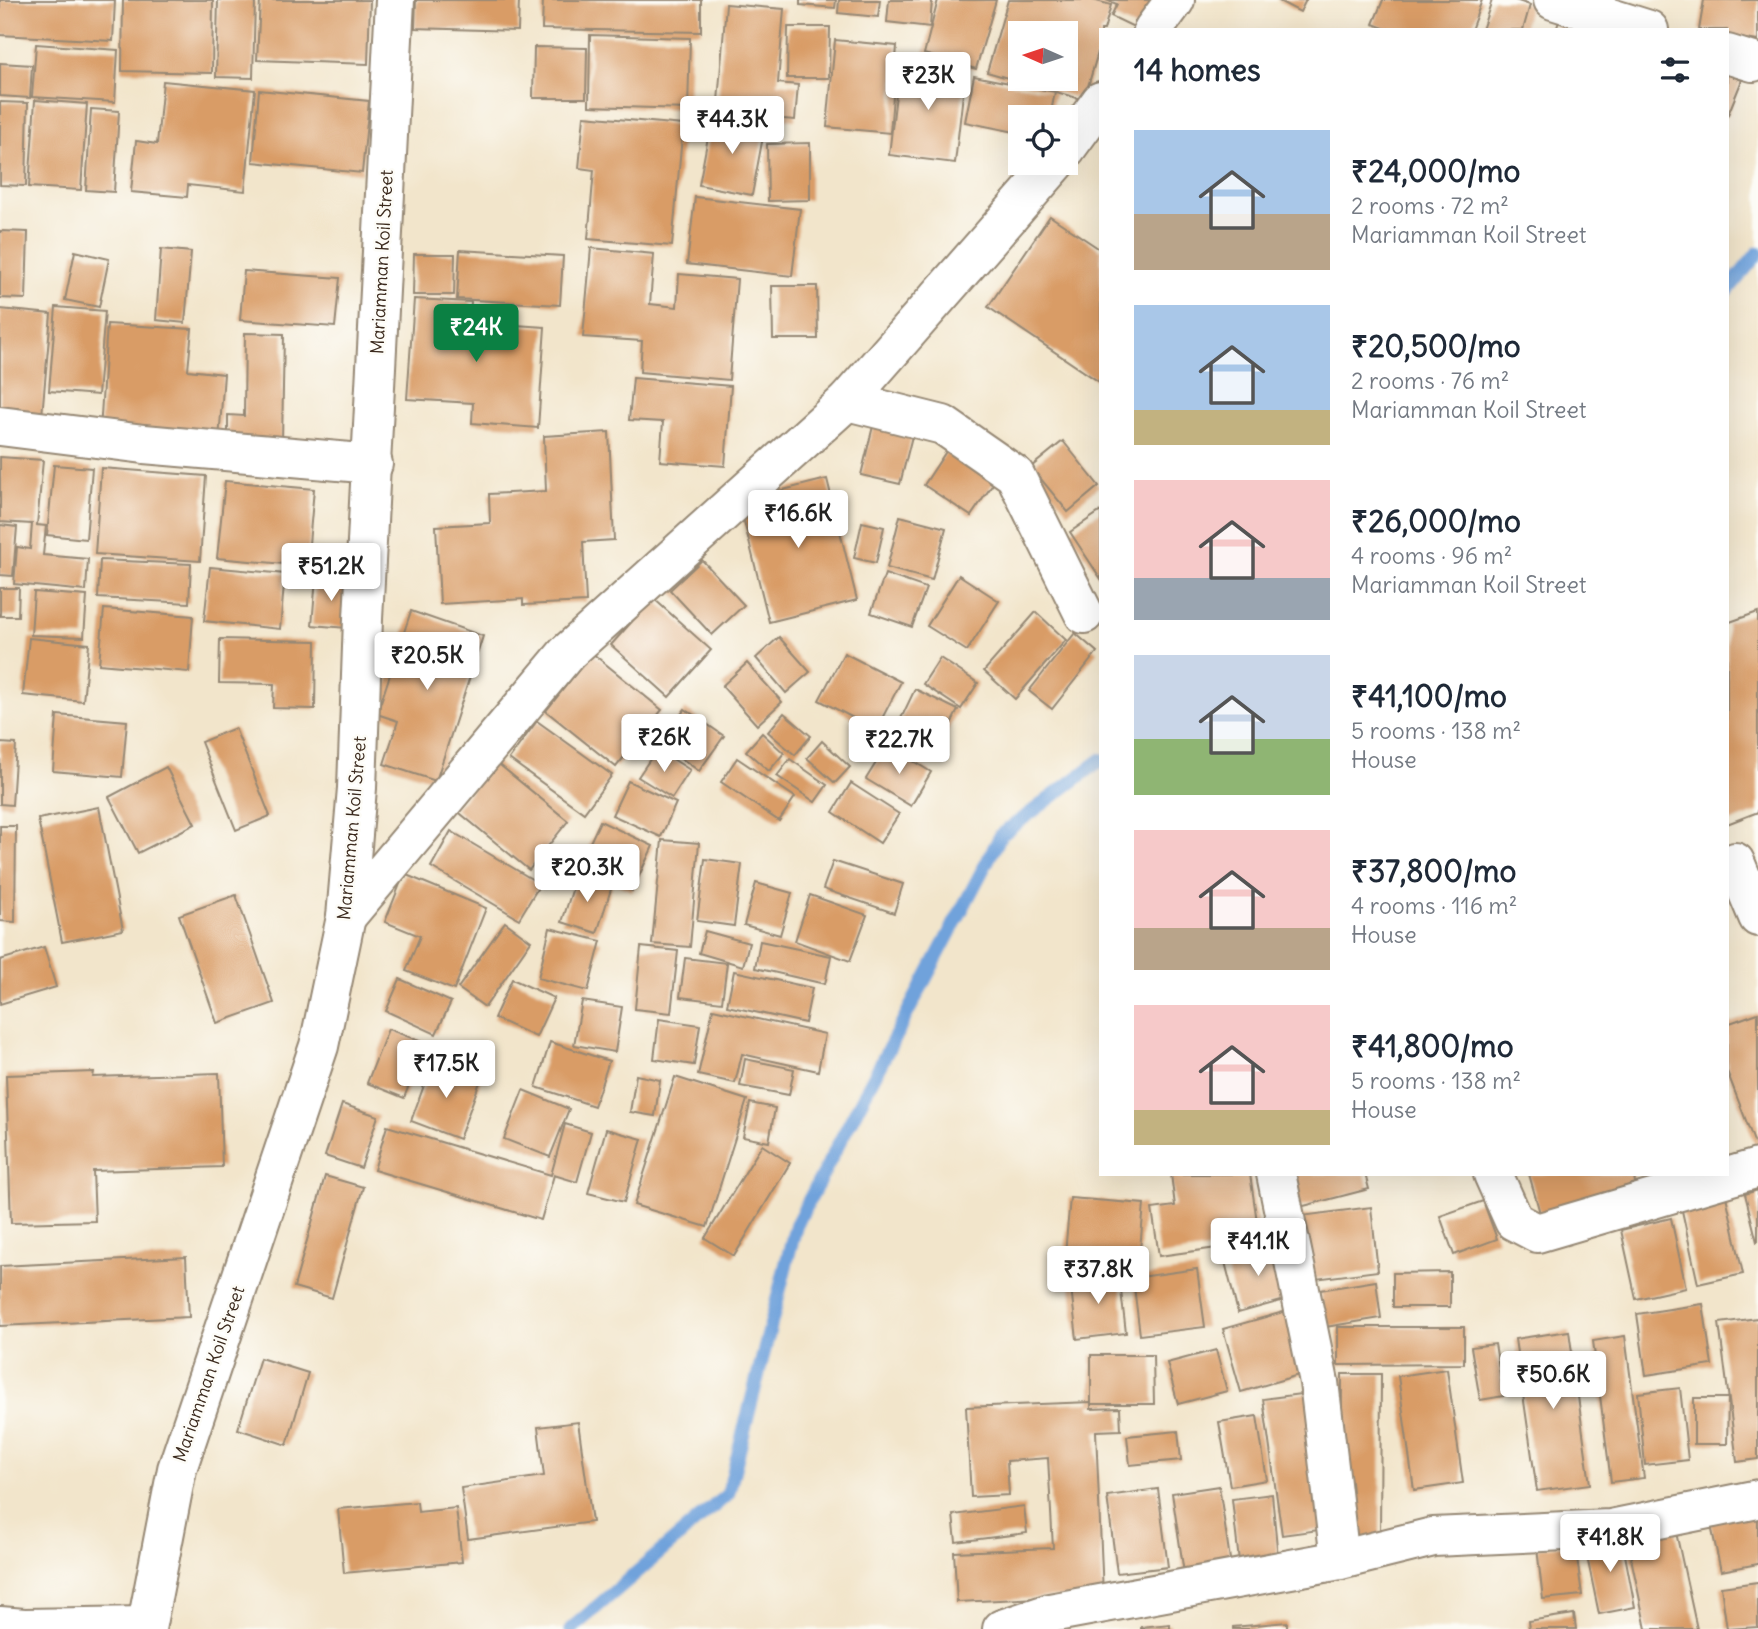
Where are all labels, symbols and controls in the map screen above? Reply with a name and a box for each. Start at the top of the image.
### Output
north arrow [1008,21,1078,91]
map controls [1008,21,1078,175]
text: 14 homes [1134,51,1261,89]
icon: filters [1656,51,1694,89]
pin: ₹23K [887,52,969,112]
text: ₹23K [901,60,955,89]
pin: ₹44.3K [675,96,789,156]
text: ₹44.3K [696,104,768,133]
button: locate [1008,105,1078,175]
text: ₹24,000/mo [1351,152,1520,190]
icon: home [1190,158,1274,242]
street label: Mariamman Koil Street [365,169,398,355]
text: 2 rooms · 72 m² [1351,191,1509,220]
text: Mariamman Koil Street [1351,220,1587,249]
pin: ₹24K [435,304,517,364]
text: ₹24K [450,312,502,341]
text: ₹20,500/mo [1351,327,1521,365]
icon: home [1190,333,1274,417]
text: 2 rooms · 76 m² [1351,366,1509,395]
text: Mariamman Koil Street [1351,395,1587,424]
pin: ₹16.6K [741,490,855,550]
text: ₹16.6K [764,498,832,527]
text: ₹26,000/mo [1351,502,1521,540]
icon: home [1190,508,1274,592]
text: 4 rooms · 96 m² [1351,541,1512,570]
pin: ₹51.2K [274,544,388,603]
text: ₹51.2K [297,551,365,580]
text: Mariamman Koil Street [1351,570,1587,599]
pin: ₹20.5K [370,632,484,692]
text: ₹20.5K [390,640,464,669]
text: ₹41,100/mo [1351,677,1507,715]
icon: home [1190,683,1274,767]
pin: ₹26K [623,714,705,774]
pin: ₹22.7K [842,716,956,776]
text: 5 rooms · 138 m² [1351,716,1521,745]
text: ₹26K [637,722,691,751]
text: ₹22.7K [865,724,933,753]
street label: Mariamman Koil Street [332,735,371,921]
text: House [1351,745,1417,774]
pin: ₹20.3K [530,844,644,904]
text: ₹20.3K [551,852,623,881]
text: ₹37,800/mo [1351,852,1516,890]
icon: home [1190,858,1274,942]
text: 4 rooms · 116 m² [1351,891,1517,920]
text: House [1351,920,1417,949]
text: ₹41,800/mo [1351,1027,1514,1065]
icon: home [1190,1033,1274,1117]
pin: ₹17.5K [389,1040,503,1100]
text: ₹17.5K [413,1048,479,1077]
text: 5 rooms · 138 m² [1351,1066,1521,1095]
text: House [1351,1095,1417,1124]
pin: ₹41.1K [1201,1218,1315,1278]
text: ₹41.1K [1227,1226,1289,1255]
pin: ₹37.8K [1041,1246,1155,1306]
text: ₹37.8K [1063,1254,1133,1283]
street label: Mariamman Koil Street [168,1283,249,1465]
pin: ₹50.6K [1496,1352,1610,1411]
text: ₹50.6K [1516,1359,1590,1388]
pin: ₹41.8K [1553,1514,1667,1574]
text: ₹41.8K [1576,1522,1644,1551]

